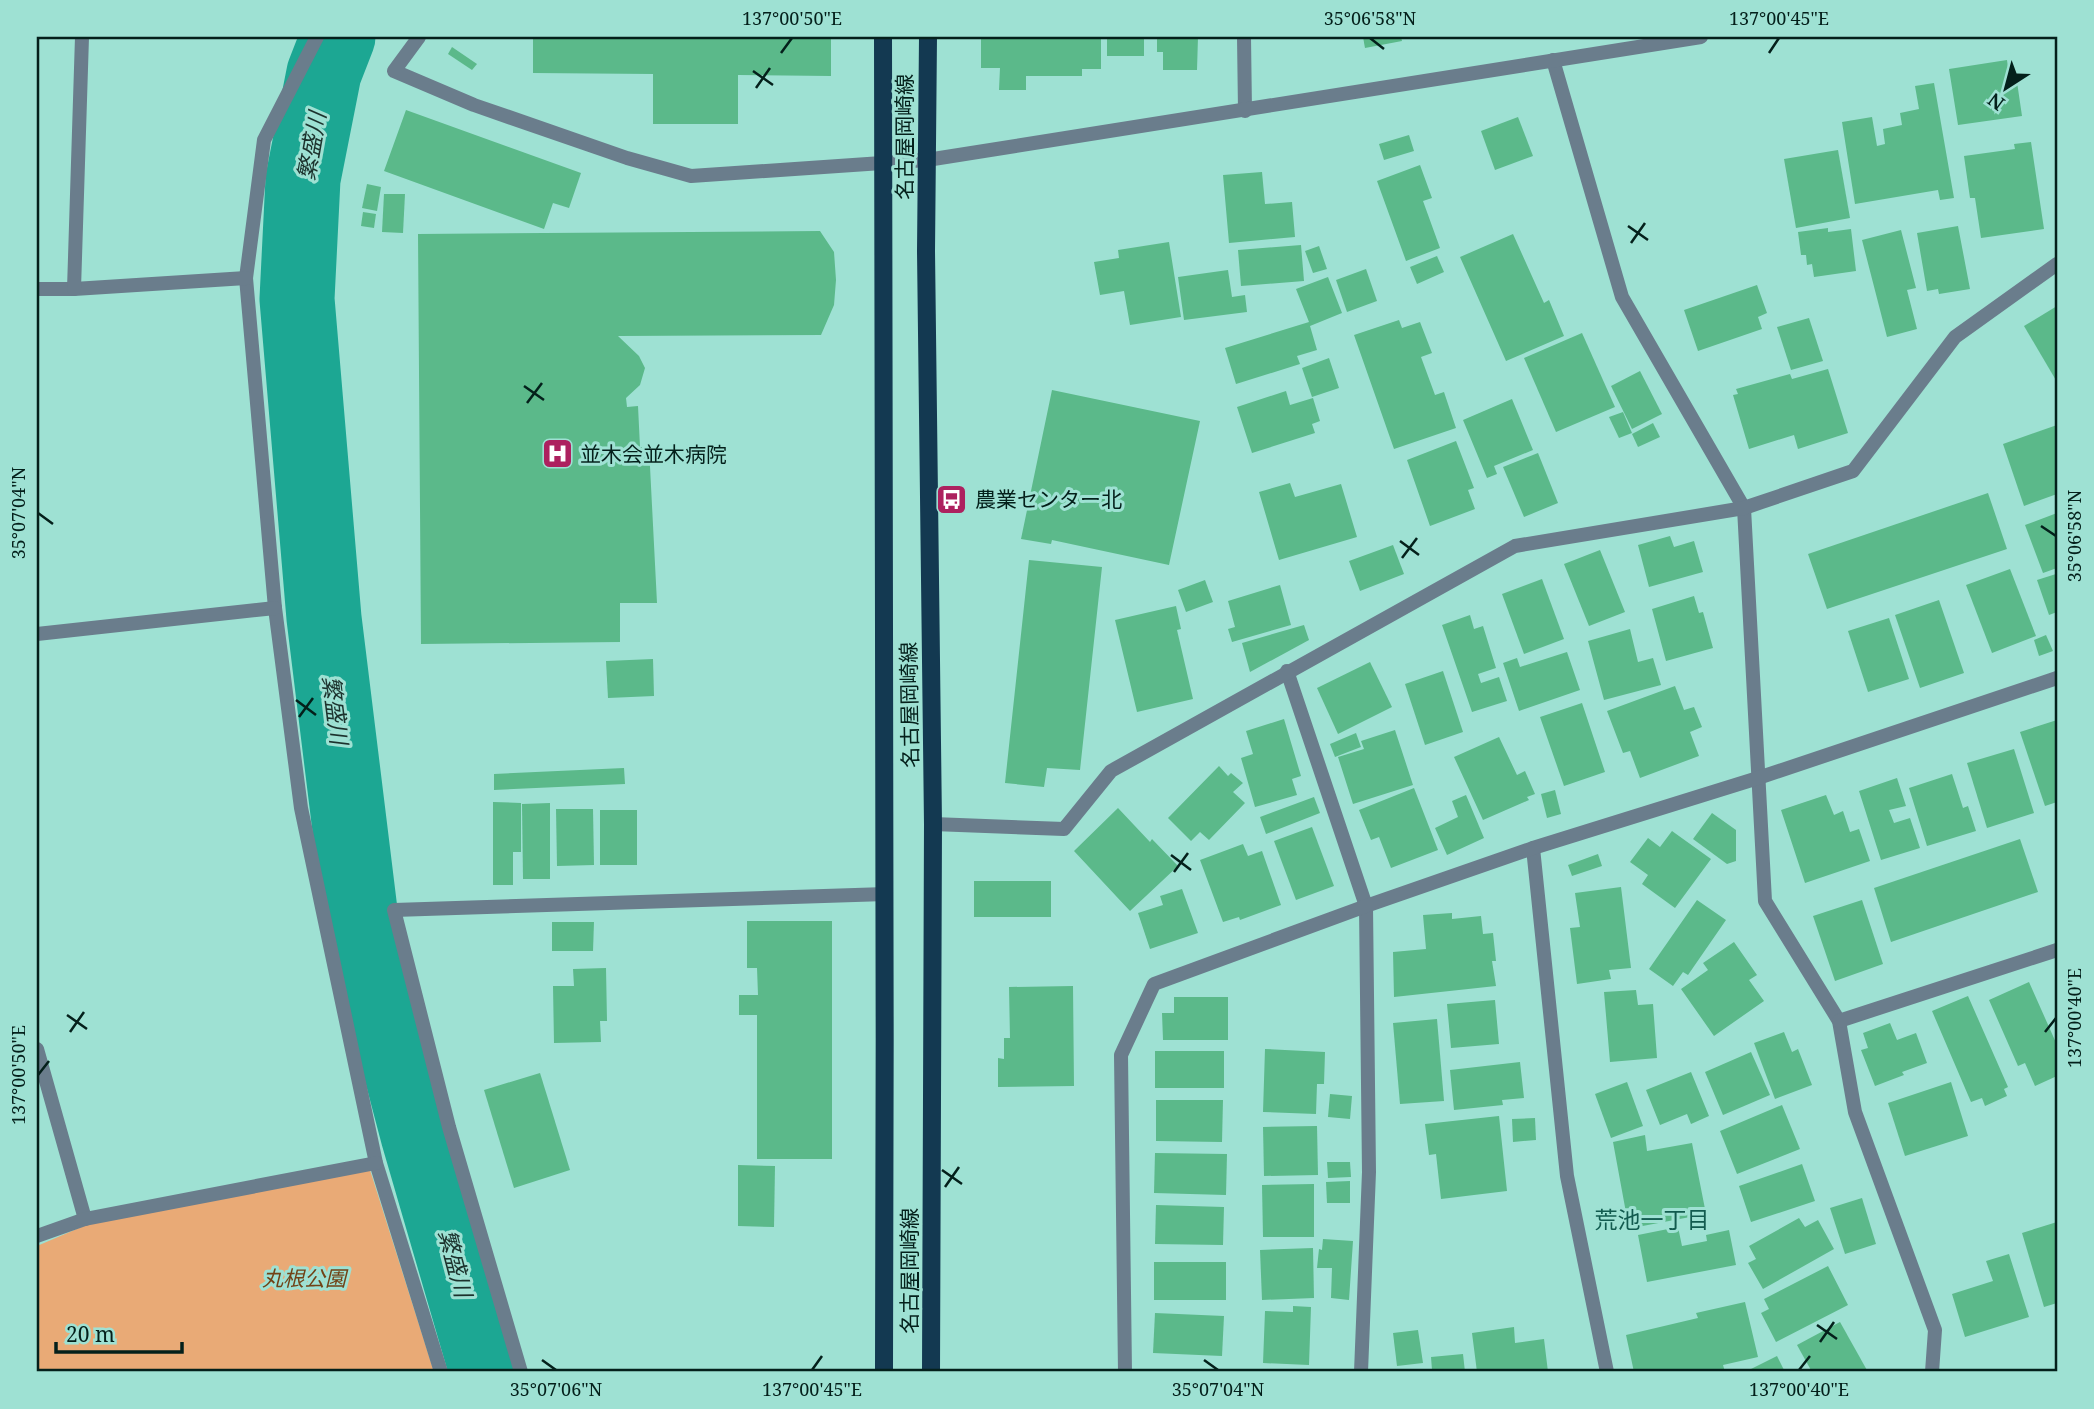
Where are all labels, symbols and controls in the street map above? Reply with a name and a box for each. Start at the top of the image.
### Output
text: 137°00'50"E [742,6,842,30]
text: 35°06'58"N [1324,6,1417,30]
text: 137°00'45"E [1729,6,1829,30]
north arrow [1972,52,2042,122]
street label: 名古屋岡崎線 [890,74,918,200]
text: N [1982,87,2010,117]
water label: 繁盛川 [289,106,333,183]
hospital icon: 並木会並木病院 [540,437,574,471]
place label: 並木会並木病院 [580,440,727,468]
text: 35°07'04"N [6,466,30,559]
bus stop icon: 農業センター北 [935,482,969,516]
place label: 農業センター北 [975,485,1122,513]
text: 35°06'58"N [2062,489,2086,582]
street label: 名古屋岡崎線 [894,642,924,768]
water label: 繁盛川 [316,674,356,749]
text: 137°00'40"E [2062,968,2086,1068]
text: 137°00'50"E [6,1025,30,1125]
district label: 荒池一丁目 [1595,1203,1710,1235]
street label: 名古屋岡崎線 [895,1208,923,1334]
water label: 繁盛川 [432,1226,481,1303]
park label: 丸根公園 [262,1264,349,1292]
scale bar [56,1311,182,1355]
text: 20 m [66,1320,115,1348]
text: 35°07'06"N [510,1377,603,1401]
text: 137°00'45"E [762,1377,862,1401]
text: 35°07'04"N [1172,1377,1265,1401]
text: 137°00'40"E [1749,1377,1849,1401]

